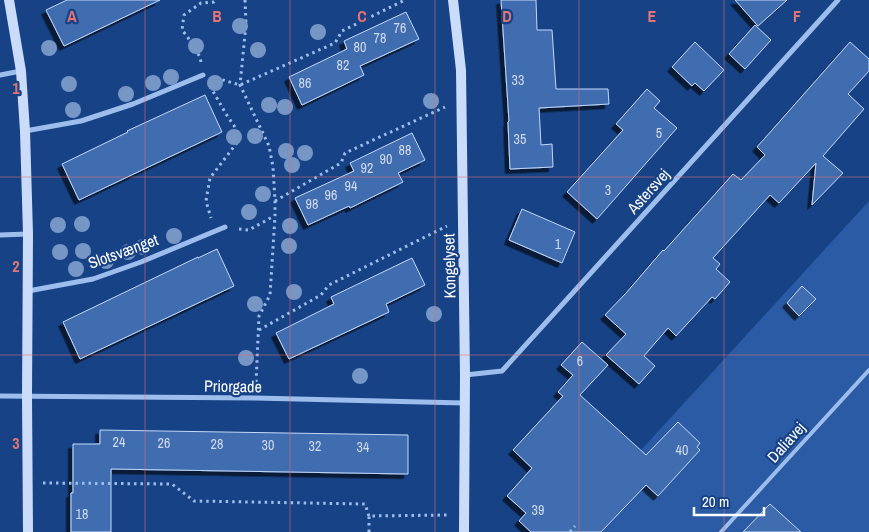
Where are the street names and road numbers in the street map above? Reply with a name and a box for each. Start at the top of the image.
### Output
street label: Astersvej [621,164,674,219]
street label: Slotsvænget [85,228,161,274]
street label: Kongelyset [437,233,461,299]
street label: Priorgade [204,374,262,398]
street label: Daliavej [762,417,810,467]

